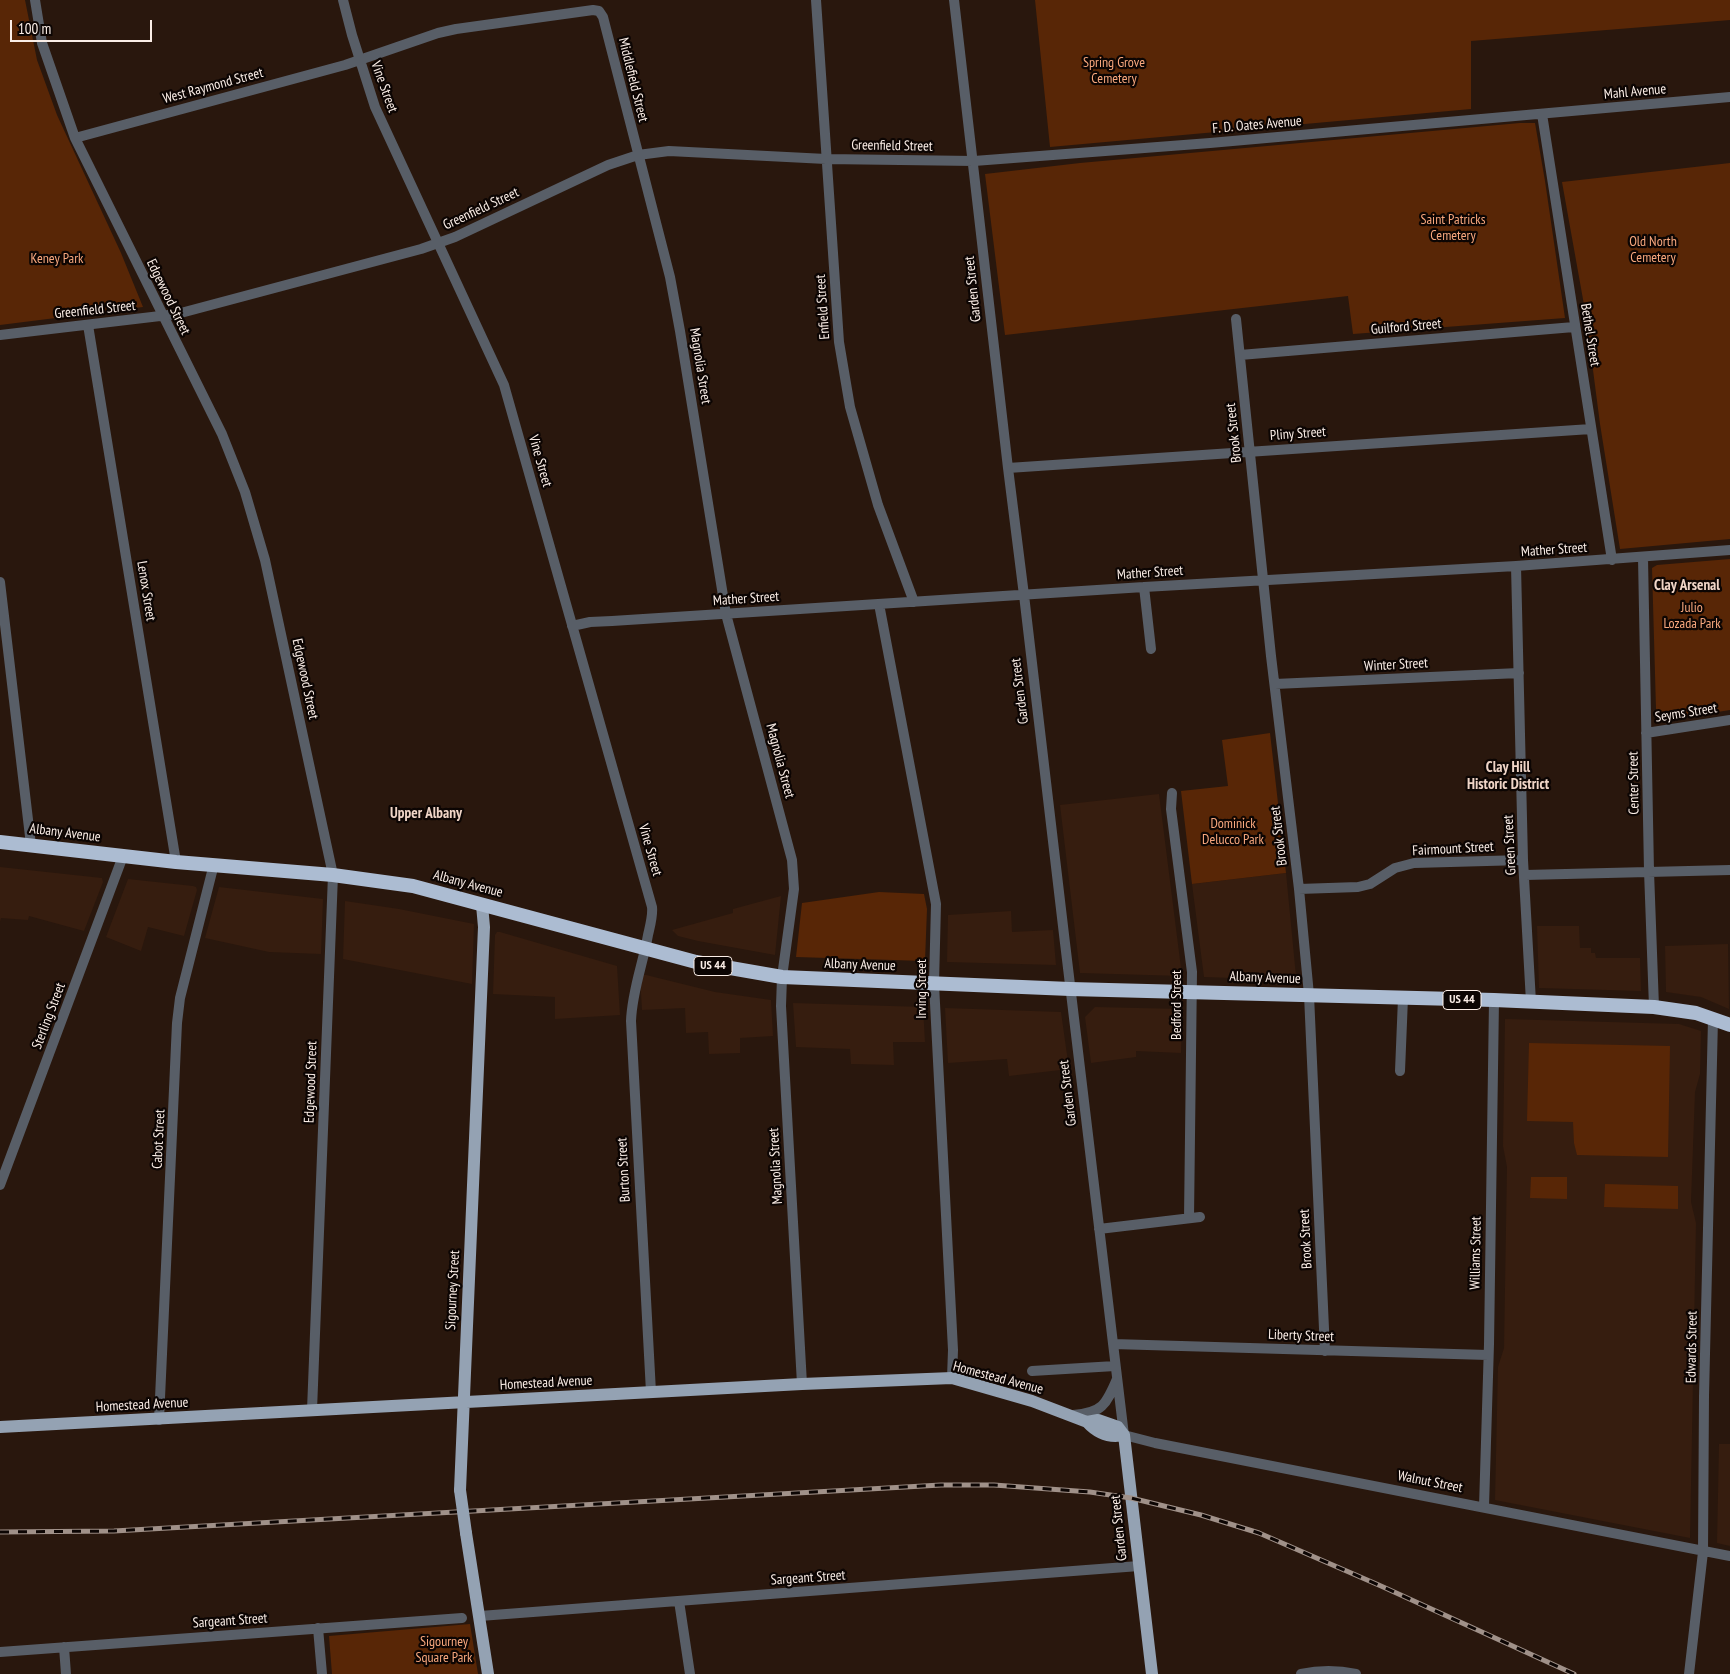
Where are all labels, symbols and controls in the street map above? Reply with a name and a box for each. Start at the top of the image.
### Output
scale bar [12,10,155,42]
text: 100 m [18,19,51,38]
street label: Middlefield Street [614,36,652,124]
park label: Spring Grove Cemetery [1083,55,1145,88]
street label: Vine Street [367,59,401,115]
street label: West Raymond Street [161,65,265,107]
street label: Mahl Avenue [1603,81,1667,103]
street label: F. D. Oates Avenue [1212,113,1302,137]
street label: Greenfield Street [851,137,933,155]
street label: Greenfield Street [441,184,521,234]
park label: Saint Patricks Cemetery [1420,212,1486,244]
park label: Old North Cemetery [1629,234,1677,266]
park label: Keney Park [31,251,83,267]
street label: Garden Street [961,255,985,323]
street label: Edgewood Street [142,256,194,338]
street label: Enfield Street [812,274,834,340]
street label: Greenfield Street [54,297,136,323]
street label: Bethel Street [1577,302,1603,368]
street label: Guilford Street [1370,316,1442,338]
street label: Magnolia Street [686,327,714,405]
street label: Brook Street [1223,402,1245,464]
street label: Pliny Street [1269,424,1327,444]
street label: Vine Street [525,433,555,489]
street label: Mather Street [1520,539,1588,561]
street label: Lenox Street [133,560,159,622]
street label: Mather Street [1116,562,1184,584]
district label: Clay Arsenal [1654,577,1720,595]
street label: Mather Street [712,588,780,610]
park label: Julio Lozada Park [1663,600,1721,632]
street label: Edgewood Street [288,637,322,721]
street label: Winter Street [1364,655,1428,675]
street label: Garden Street [1008,657,1032,725]
street label: Seyms Street [1654,700,1718,726]
street label: Magnolia Street [762,722,798,800]
street label: Center Street [1625,751,1643,815]
district label: Clay Hill Historic District [1467,759,1549,794]
district label: Upper Albany [390,805,462,823]
street label: Brook Street [1267,805,1291,867]
street label: Green Street [1500,814,1520,876]
park label: Dominick Delucco Park [1202,816,1264,849]
street label: Albany Avenue [29,820,101,846]
street label: Vine Street [635,822,665,878]
street label: Fairmount Street [1412,838,1494,860]
street label: Albany Avenue [431,867,505,901]
street label: Albany Avenue [824,955,896,975]
road number: US 44 [694,956,732,976]
street label: Irving Street [914,959,930,1019]
street label: Albany Avenue [1229,968,1301,988]
street label: Bedford Street [1169,970,1185,1040]
street label: Sterling Street [29,980,69,1052]
road number: US 44 [1443,990,1481,1010]
street label: Edgewood Street [301,1041,321,1123]
street label: Garden Street [1056,1059,1080,1127]
street label: Cabot Street [149,1109,169,1169]
street label: Magnolia Street [766,1127,786,1205]
street label: Burton Street [614,1137,634,1203]
street label: Brook Street [1296,1209,1316,1269]
street label: Williams Street [1467,1216,1485,1290]
street label: Sigourney Street [443,1250,463,1330]
street label: Edwards Street [1683,1311,1701,1383]
street label: Liberty Street [1268,1326,1334,1346]
street label: Homestead Avenue [951,1358,1045,1398]
street label: Homestead Avenue [499,1372,593,1394]
street label: Homestead Avenue [95,1394,189,1416]
street label: Walnut Street [1396,1467,1464,1497]
street label: Garden Street [1107,1494,1131,1562]
street label: Sargeant Street [770,1567,846,1589]
street label: Sargeant Street [192,1610,268,1632]
park label: Sigourney Square Park [415,1634,473,1666]

